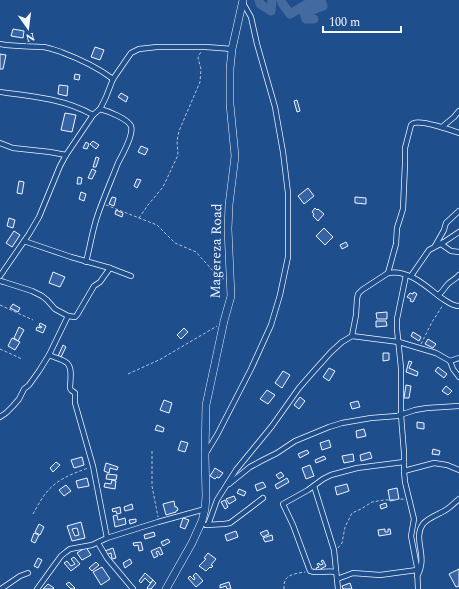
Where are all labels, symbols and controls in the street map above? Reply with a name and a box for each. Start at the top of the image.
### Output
north arrow [8,8,48,48]
scale bar [323,8,401,34]
text: 100 m [329,13,360,32]
text: N [24,28,37,47]
street label: Magereza Road [205,203,227,299]

